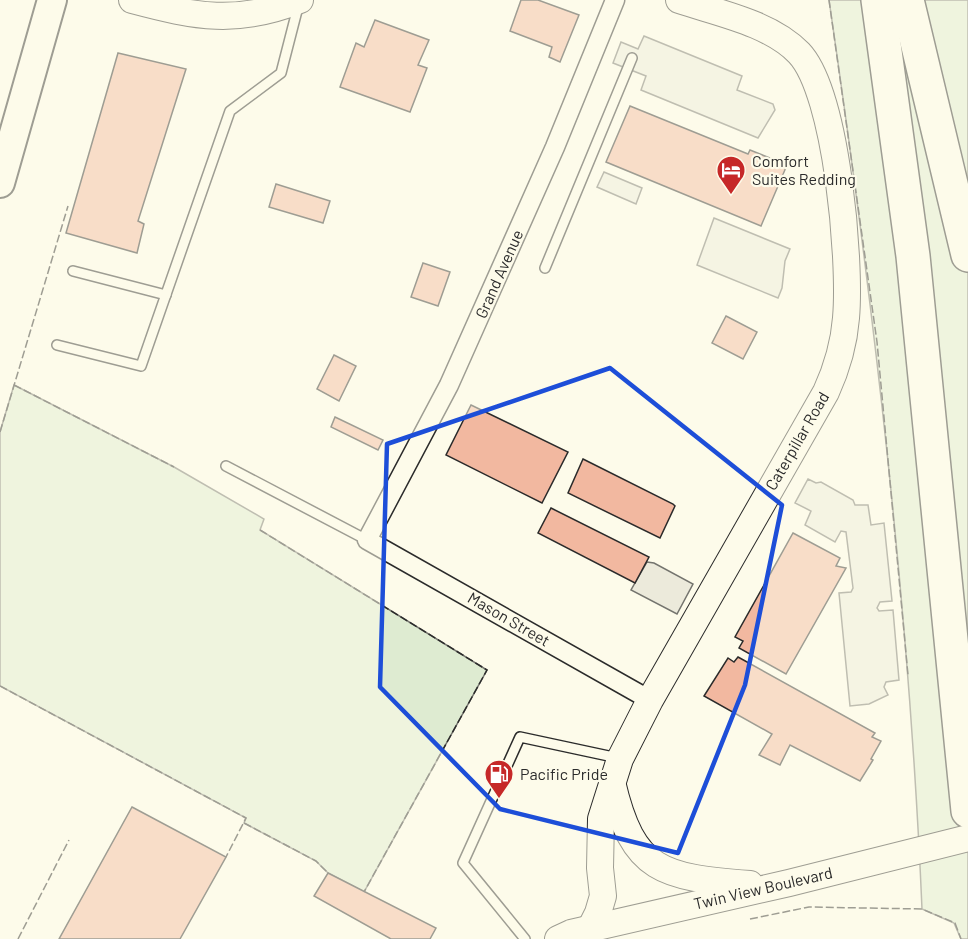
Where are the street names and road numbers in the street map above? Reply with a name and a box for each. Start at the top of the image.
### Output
street label: Grand Avenue [471,227,527,321]
street label: Caterpillar Road [761,388,832,493]
street label: Mason Street [465,587,554,650]
street label: Twin View Boulevard [692,862,834,913]

